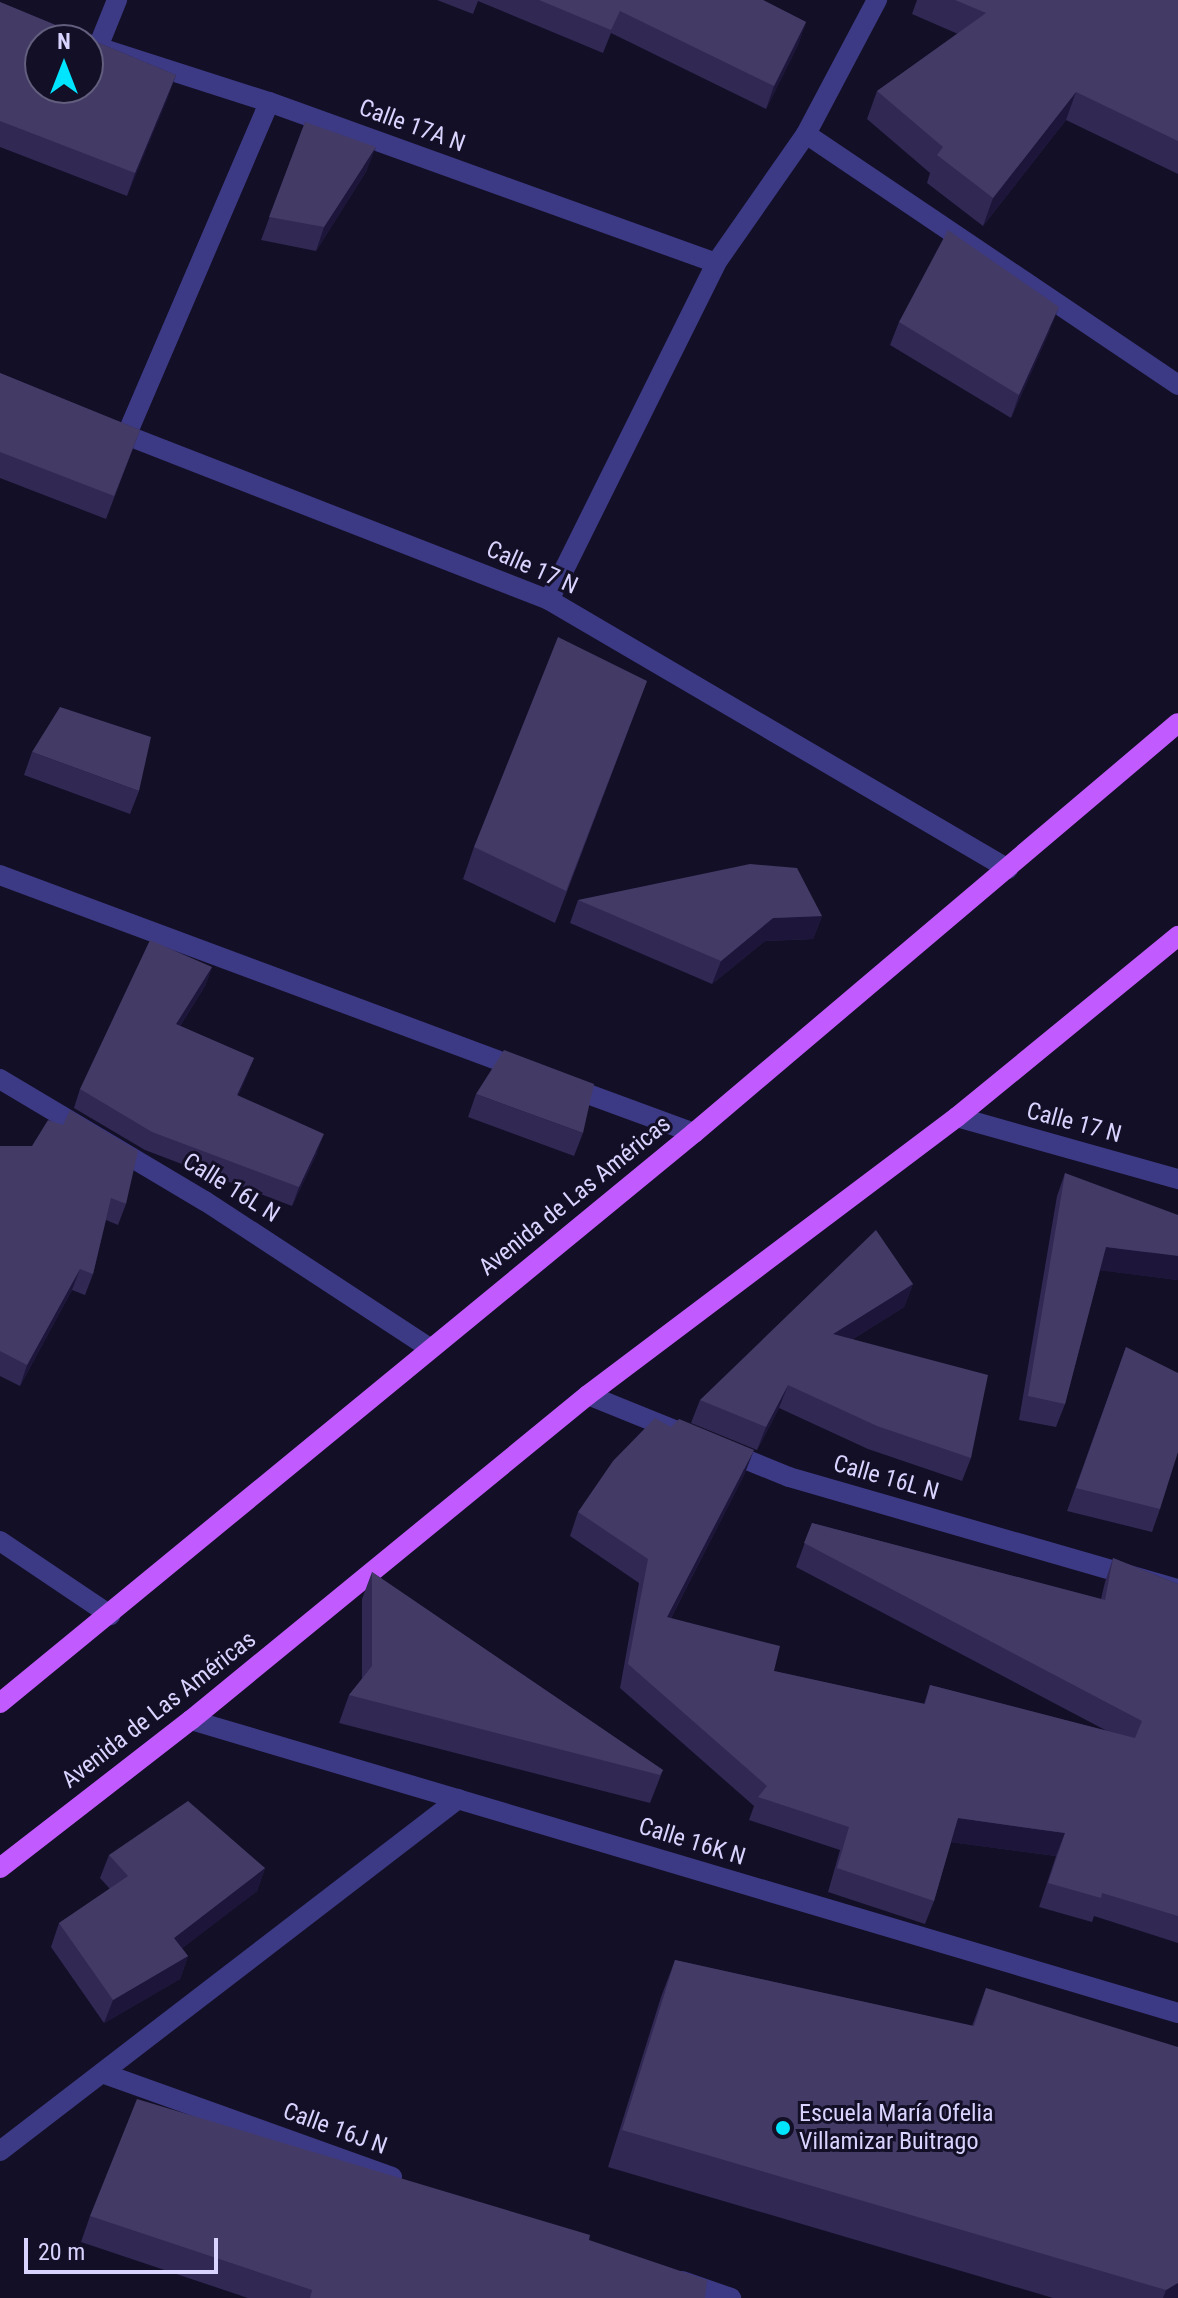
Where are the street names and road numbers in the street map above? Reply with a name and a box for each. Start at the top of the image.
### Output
street label: Calle 17A N [355,94,469,158]
street label: Calle 17 N [482,535,582,601]
street label: Calle 17 N [1023,1097,1125,1149]
street label: Avenida de Las Américas [473,1110,677,1282]
street label: Calle 16L N [177,1147,285,1229]
street label: Calle 16L N [830,1449,942,1507]
street label: Avenida de Las Américas [56,1625,262,1795]
street label: Calle 16K N [635,1812,749,1872]
street label: Calle 16J N [279,2097,391,2161]

